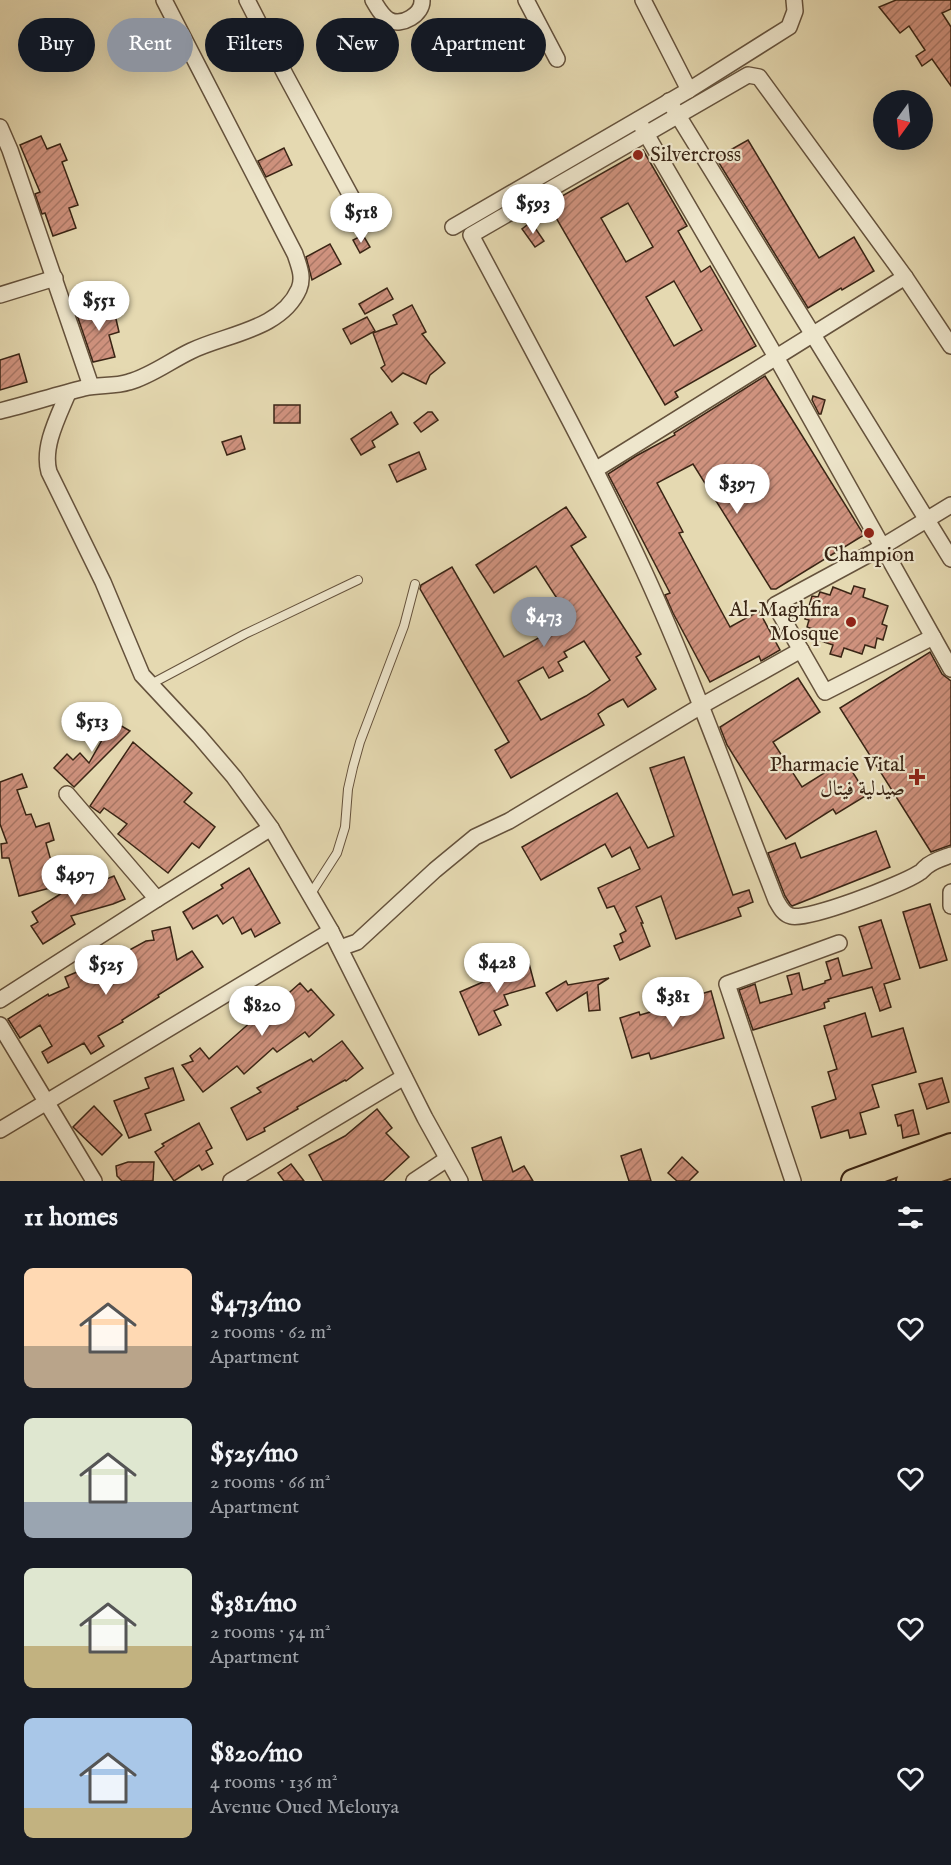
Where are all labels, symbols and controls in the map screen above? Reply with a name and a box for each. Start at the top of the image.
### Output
chip: Buy [18,18,95,72]
chip: Rent [107,18,193,72]
chip: Filters [205,18,304,72]
chip: New [316,18,399,72]
chip: Apartment [411,18,546,72]
north arrow [873,90,933,150]
map controls [873,90,933,150]
place label: Silvercross [650,142,741,169]
marker: Silvercross [631,148,645,162]
pin: $593 [497,184,569,235]
text: $593 [516,191,550,216]
pin: $518 [325,193,397,244]
text: $518 [344,200,378,225]
pin: $551 [63,281,135,332]
text: $551 [82,288,116,313]
pin: $397 [701,464,773,515]
text: $397 [719,471,755,496]
marker: Champion [862,526,876,540]
place label: Champion [824,542,914,569]
pin: $473 [508,597,580,648]
place label: Al-Maghfira Mosque [728,597,840,648]
text: $473 [525,604,563,629]
marker: Al-Maghfira Mosque [844,615,858,629]
pin: $513 [56,702,128,753]
text: $513 [75,709,109,734]
place label: Pharmacie Vital صيدلية فيتال [770,752,905,803]
marker: Pharmacie Vital صيدلية فيتال [910,770,924,784]
pin: $497 [39,855,111,906]
text: $497 [56,862,94,887]
pin: $428 [461,943,533,994]
pin: $525 [70,945,142,996]
text: $428 [478,950,516,975]
text: $525 [89,952,123,977]
pin: $381 [637,977,709,1028]
text: $381 [656,984,690,1009]
pin: $820 [226,986,298,1037]
text: $820 [243,993,281,1018]
text: 11 homes [24,1201,118,1234]
icon: filters [894,1201,927,1234]
text: $473/mo [210,1287,301,1320]
icon: home [72,1292,144,1364]
icon: heart [894,1312,927,1345]
text: 2 rooms · 62 m² [210,1320,332,1345]
text: Apartment [210,1345,299,1370]
text: $525/mo [210,1437,298,1470]
icon: home [72,1442,144,1514]
icon: heart [894,1462,927,1495]
text: 2 rooms · 66 m² [210,1470,331,1495]
text: Apartment [210,1495,299,1520]
text: $381/mo [210,1587,297,1620]
icon: home [72,1592,144,1664]
icon: heart [894,1612,927,1645]
text: 2 rooms · 54 m² [210,1620,331,1645]
text: Apartment [210,1645,299,1670]
text: $820/mo [210,1737,302,1770]
icon: home [72,1742,144,1814]
icon: heart [894,1762,927,1795]
text: 4 rooms · 136 m² [210,1770,337,1795]
text: Avenue Oued Melouya [210,1795,399,1820]

